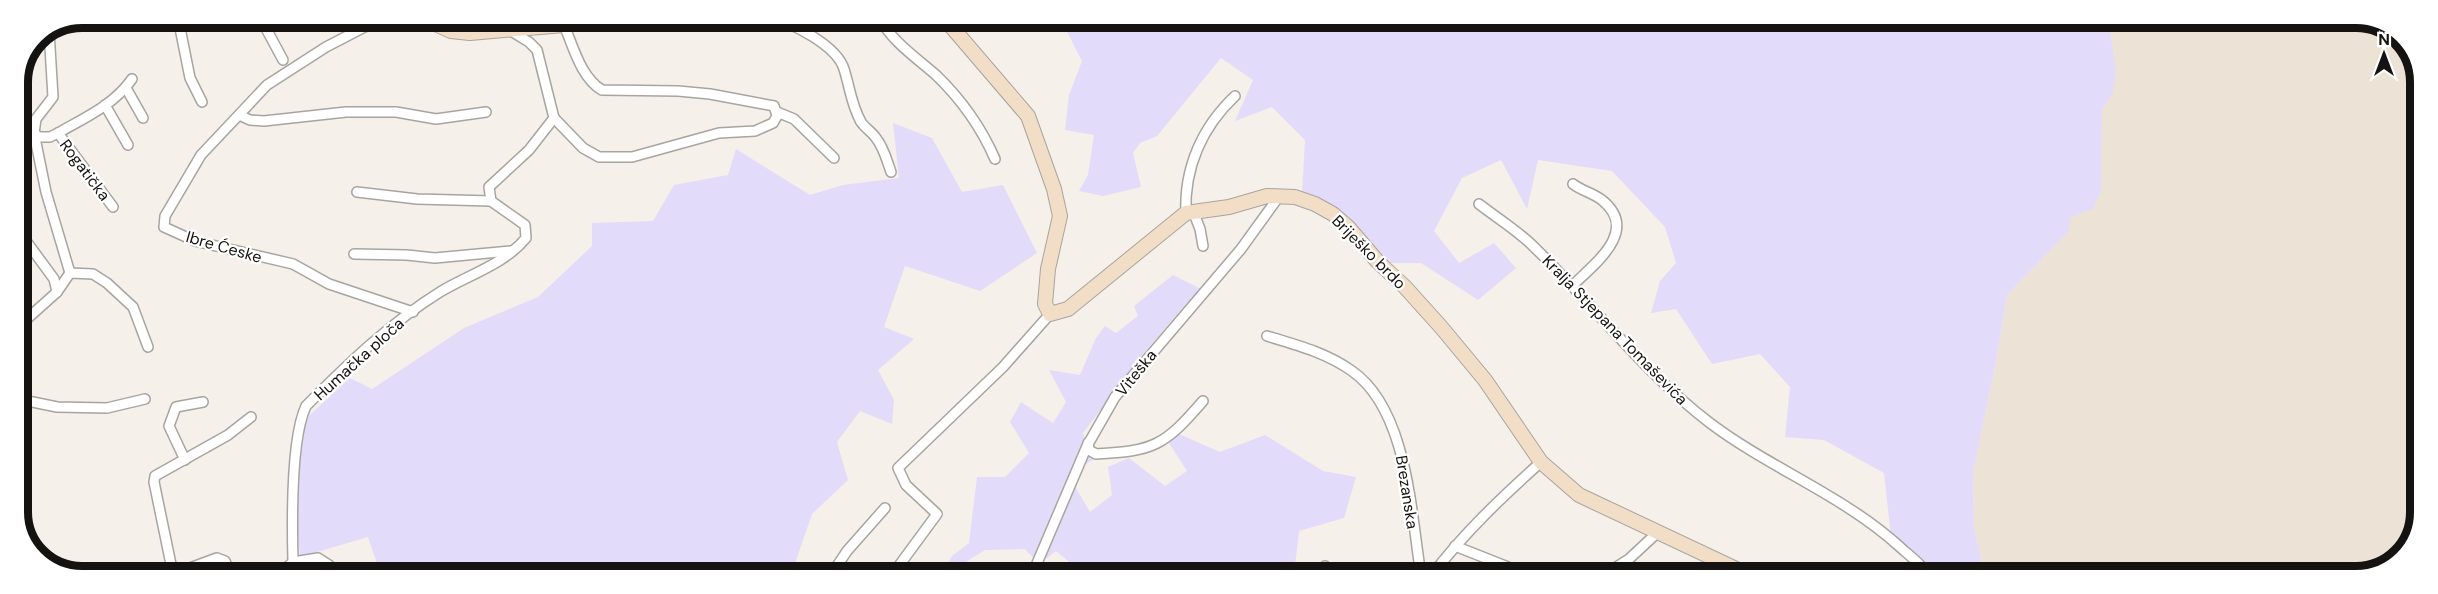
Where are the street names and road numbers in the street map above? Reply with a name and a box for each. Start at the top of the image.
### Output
street label: Rogatička [55,135,115,205]
street label: Briješko brdo [1327,210,1411,294]
street label: Ibre Ćeske [184,226,264,268]
street label: Kralja Stjepana Tomaševića [1538,251,1692,409]
street label: Humačka ploča [310,313,408,405]
street label: Viteška [1111,345,1161,401]
street label: Brezanska [1391,454,1423,530]

